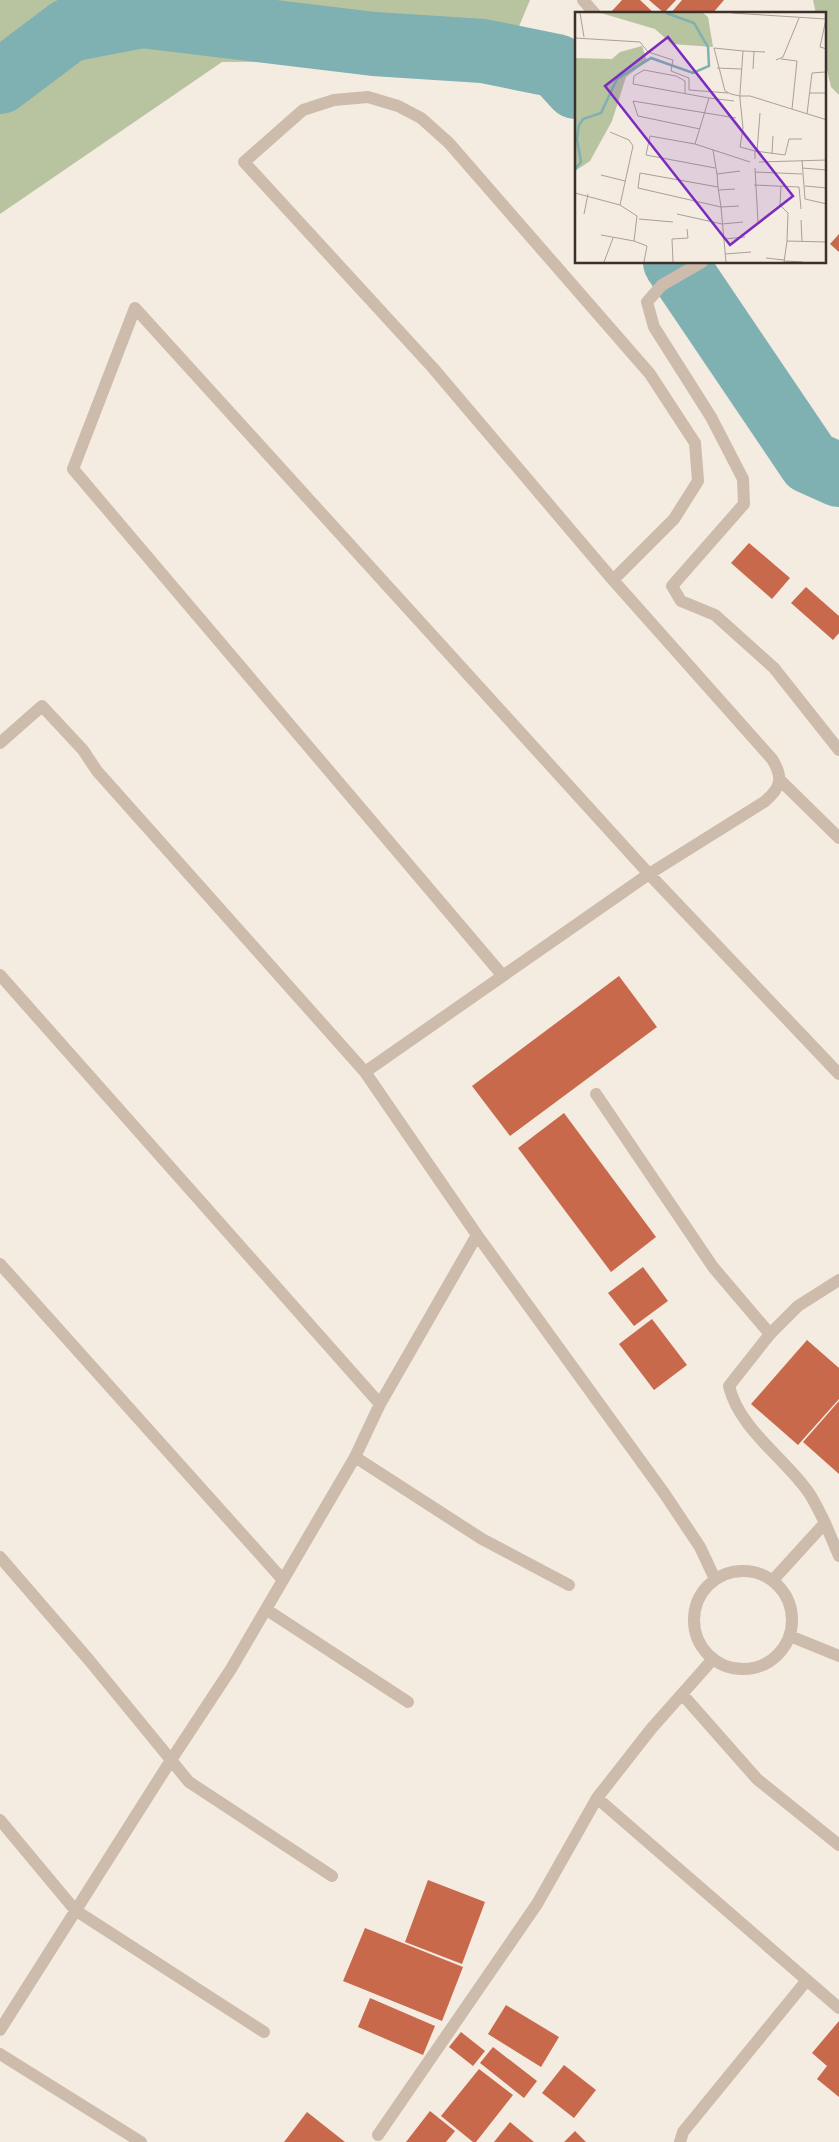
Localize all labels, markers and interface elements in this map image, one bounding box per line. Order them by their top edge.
inset map [575,12,826,264]

